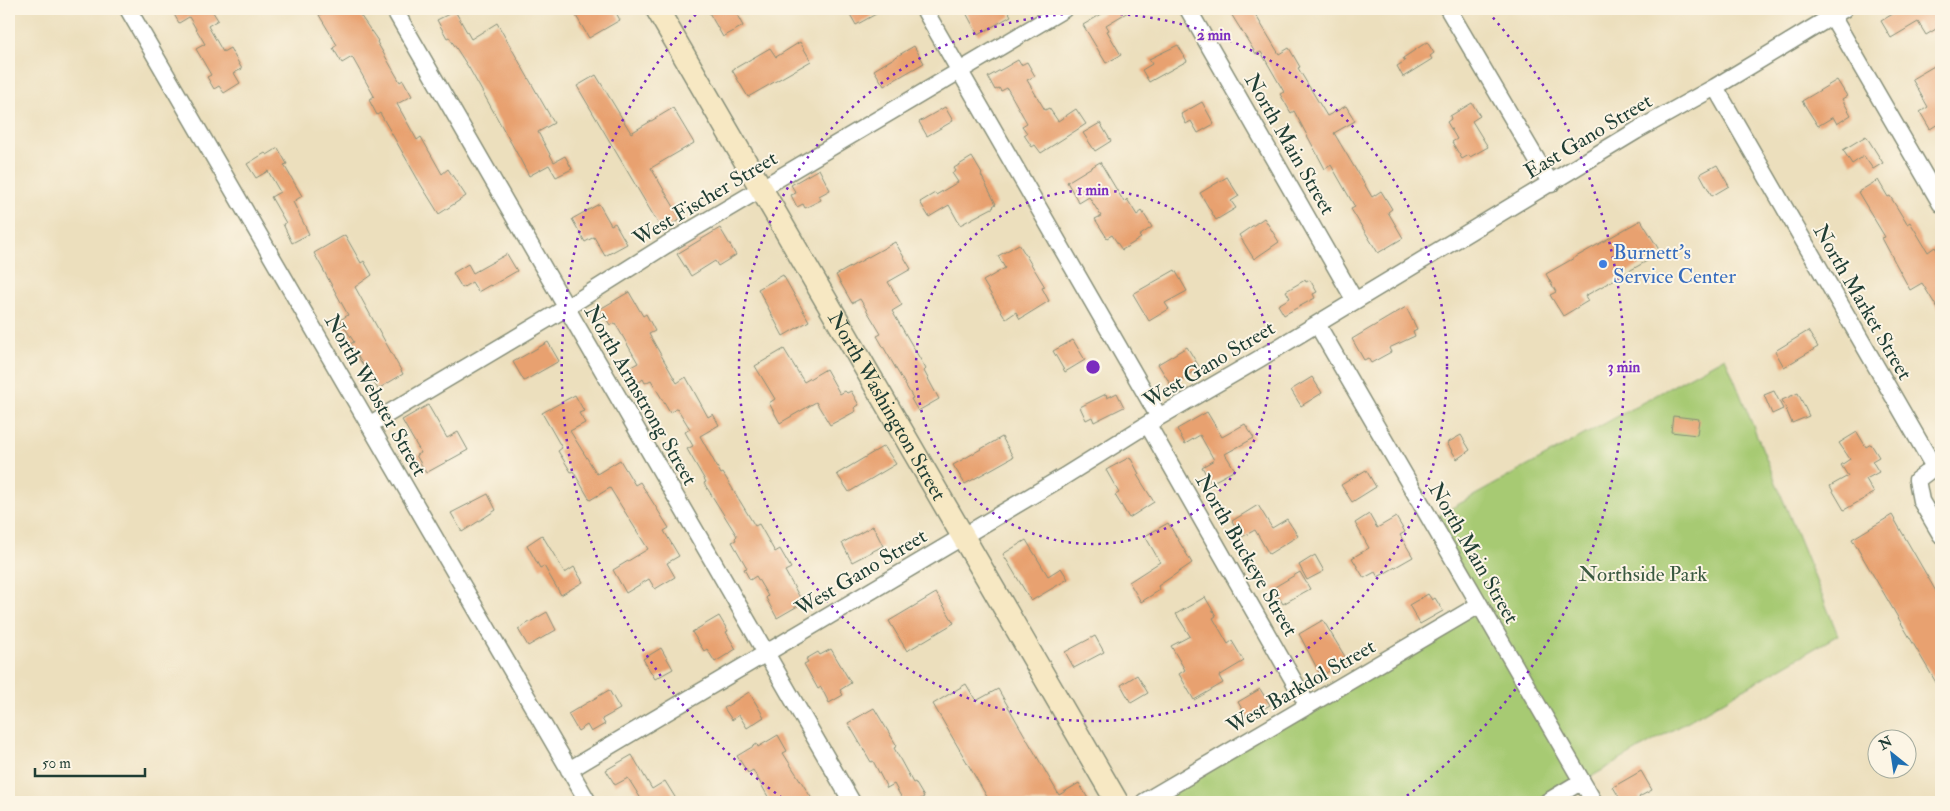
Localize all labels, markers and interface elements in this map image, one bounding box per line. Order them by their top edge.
text: 2 min [1197,26,1231,45]
street label: North Main Street [1238,69,1341,220]
street label: East Gano Street [1519,88,1657,185]
street label: West Fischer Street [627,145,782,253]
text: 1 min [1077,181,1109,200]
street label: North Market Street [1807,220,1918,385]
place label: Burnett's Service Center [1613,239,1736,290]
marker: Burnett's Service Center [1597,258,1609,270]
street label: North Armstrong Street [578,300,703,491]
street label: North Washington Street [821,307,952,506]
street label: North Webster Street [318,309,433,481]
street label: West Gano Street [1138,314,1280,415]
centre of rings [1084,358,1102,376]
text: 3 min [1608,358,1640,377]
street label: North Buckeye Street [1189,469,1304,641]
street label: North Main Street [1422,478,1525,629]
street label: West Gano Street [790,522,932,623]
park label: Northside Park [1579,561,1707,588]
street label: West Barkdol Street [1221,633,1381,740]
north arrow [1868,728,1918,778]
text: N [1875,732,1896,754]
scale bar [35,746,145,778]
text: 50 m [42,754,71,773]

